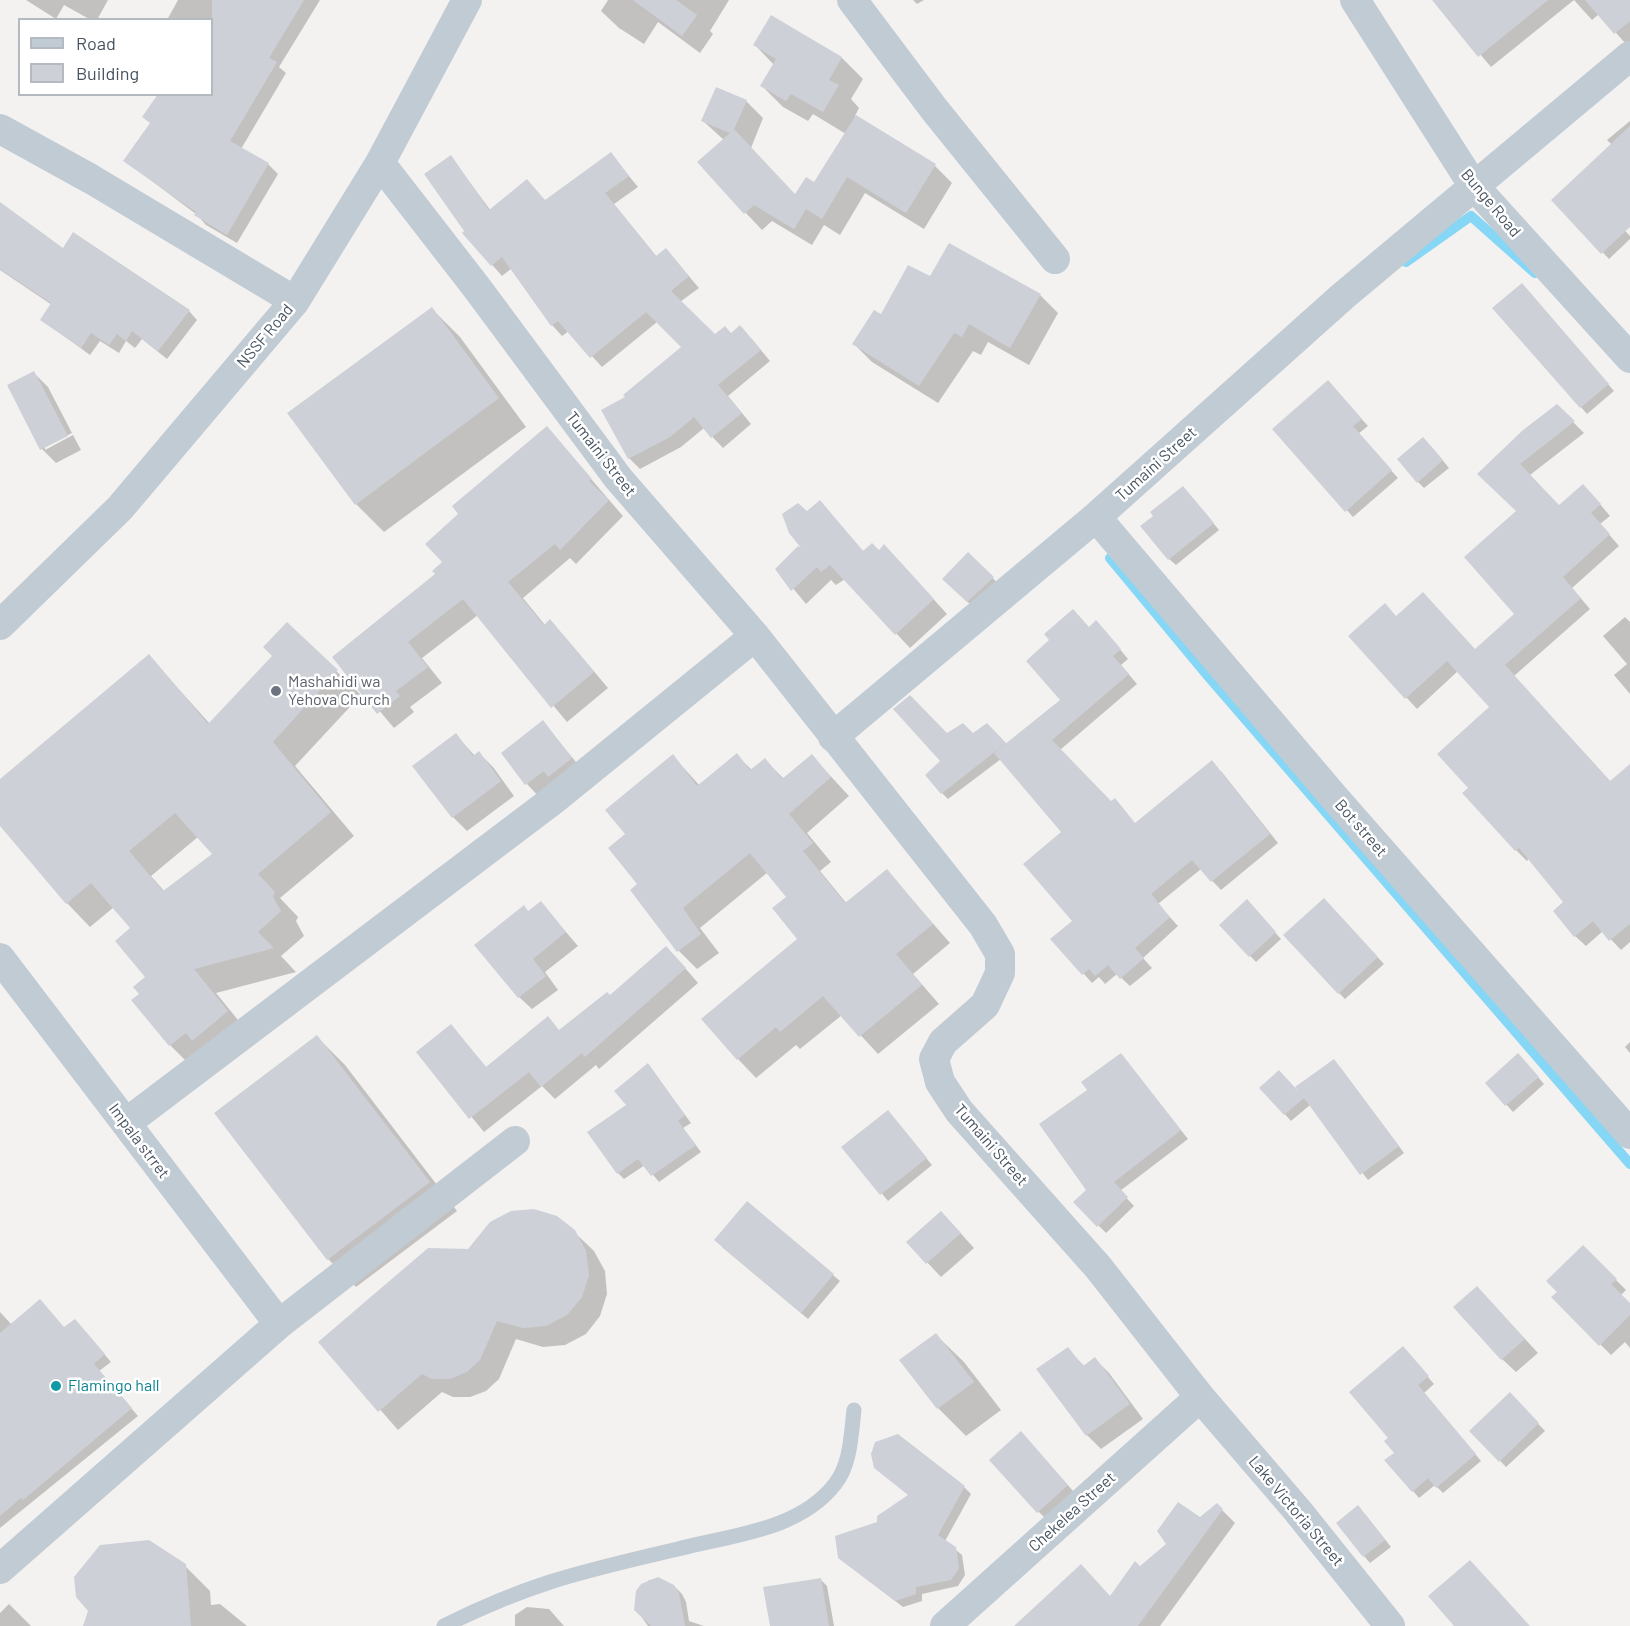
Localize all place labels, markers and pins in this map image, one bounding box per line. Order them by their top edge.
place label: Mashahidi wa Yehova Church [288,672,390,710]
marker: Mashahidi wa Yehova Church [269,684,283,698]
place label: Flamingo hall [68,1376,160,1396]
marker: Flamingo hall [49,1379,63,1393]

